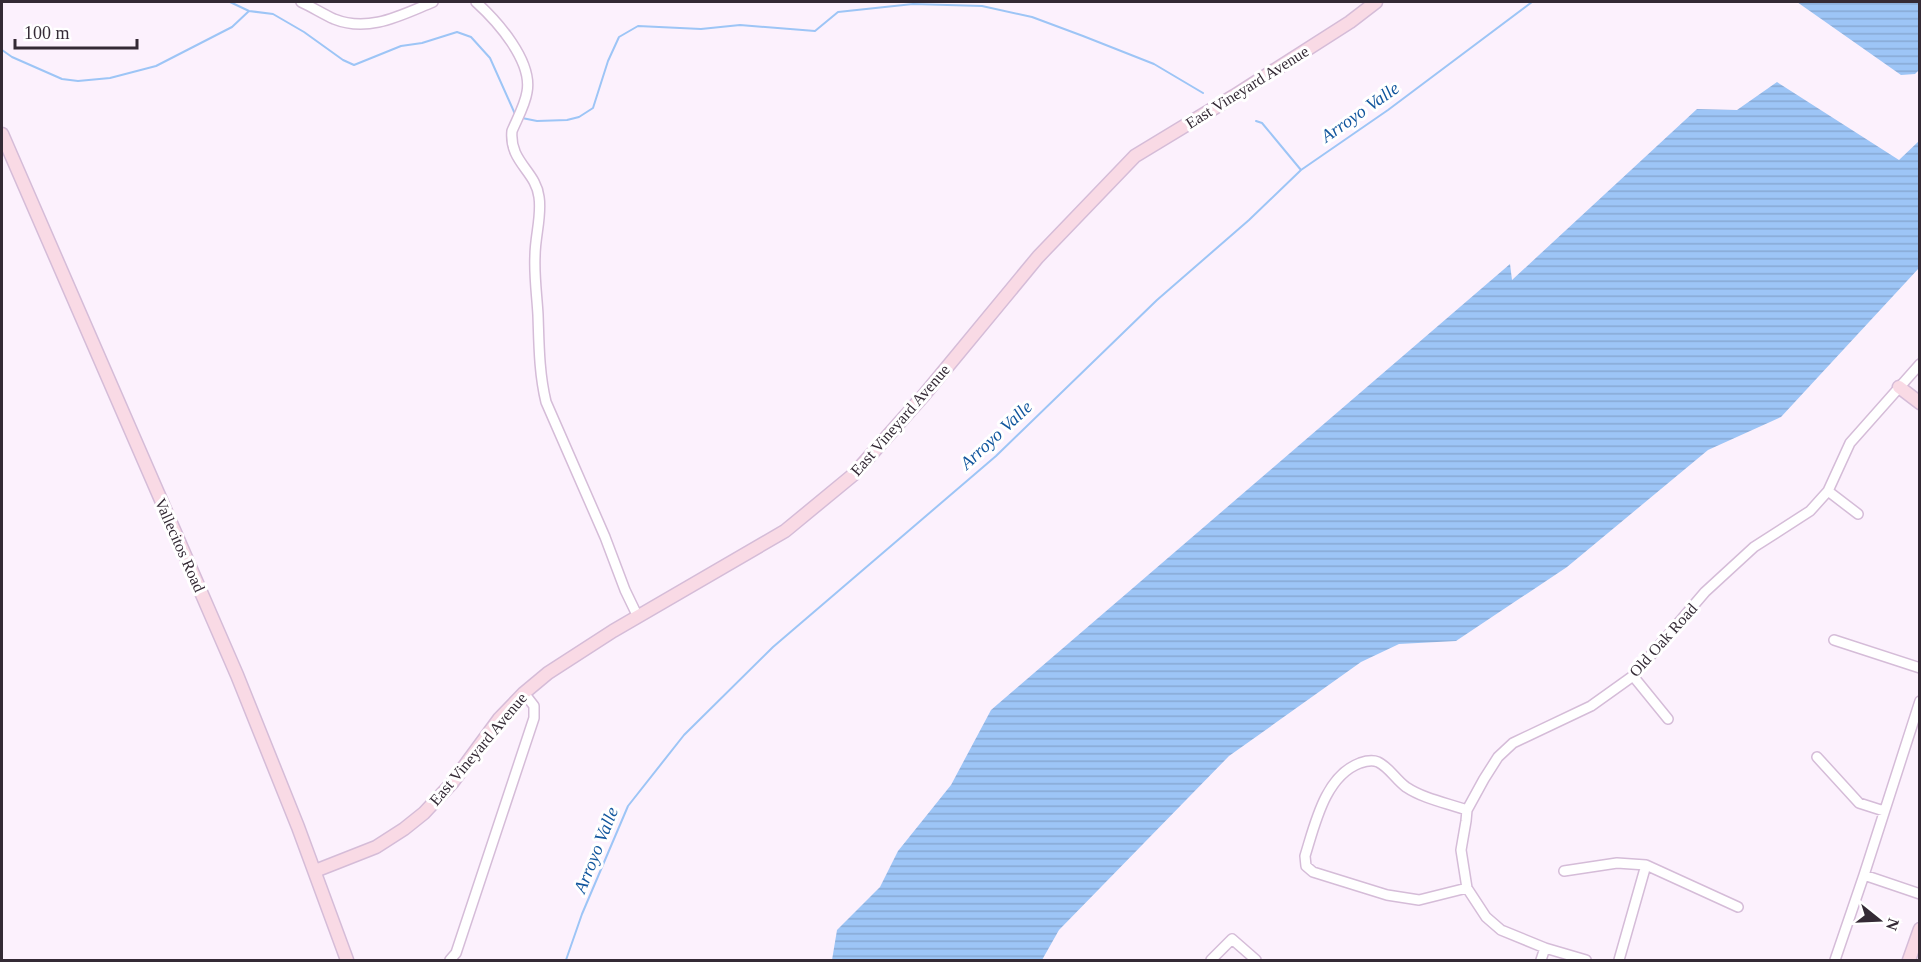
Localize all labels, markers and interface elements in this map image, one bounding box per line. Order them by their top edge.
scale bar [15,12,136,50]
text: 100 m [24,23,70,43]
street label: East Vineyard Avenue [1182,42,1312,133]
water label: Arroyo Valle [1316,78,1403,147]
street label: East Vineyard Avenue [847,361,954,480]
water label: Arroyo Valle [955,397,1036,474]
street label: Vallecitos Road [152,495,208,595]
street label: Old Oak Road [1626,600,1700,680]
street label: East Vineyard Avenue [426,689,531,809]
water label: Arroyo Valle [569,804,622,897]
north arrow [1849,890,1909,950]
text: N [1883,916,1903,933]

